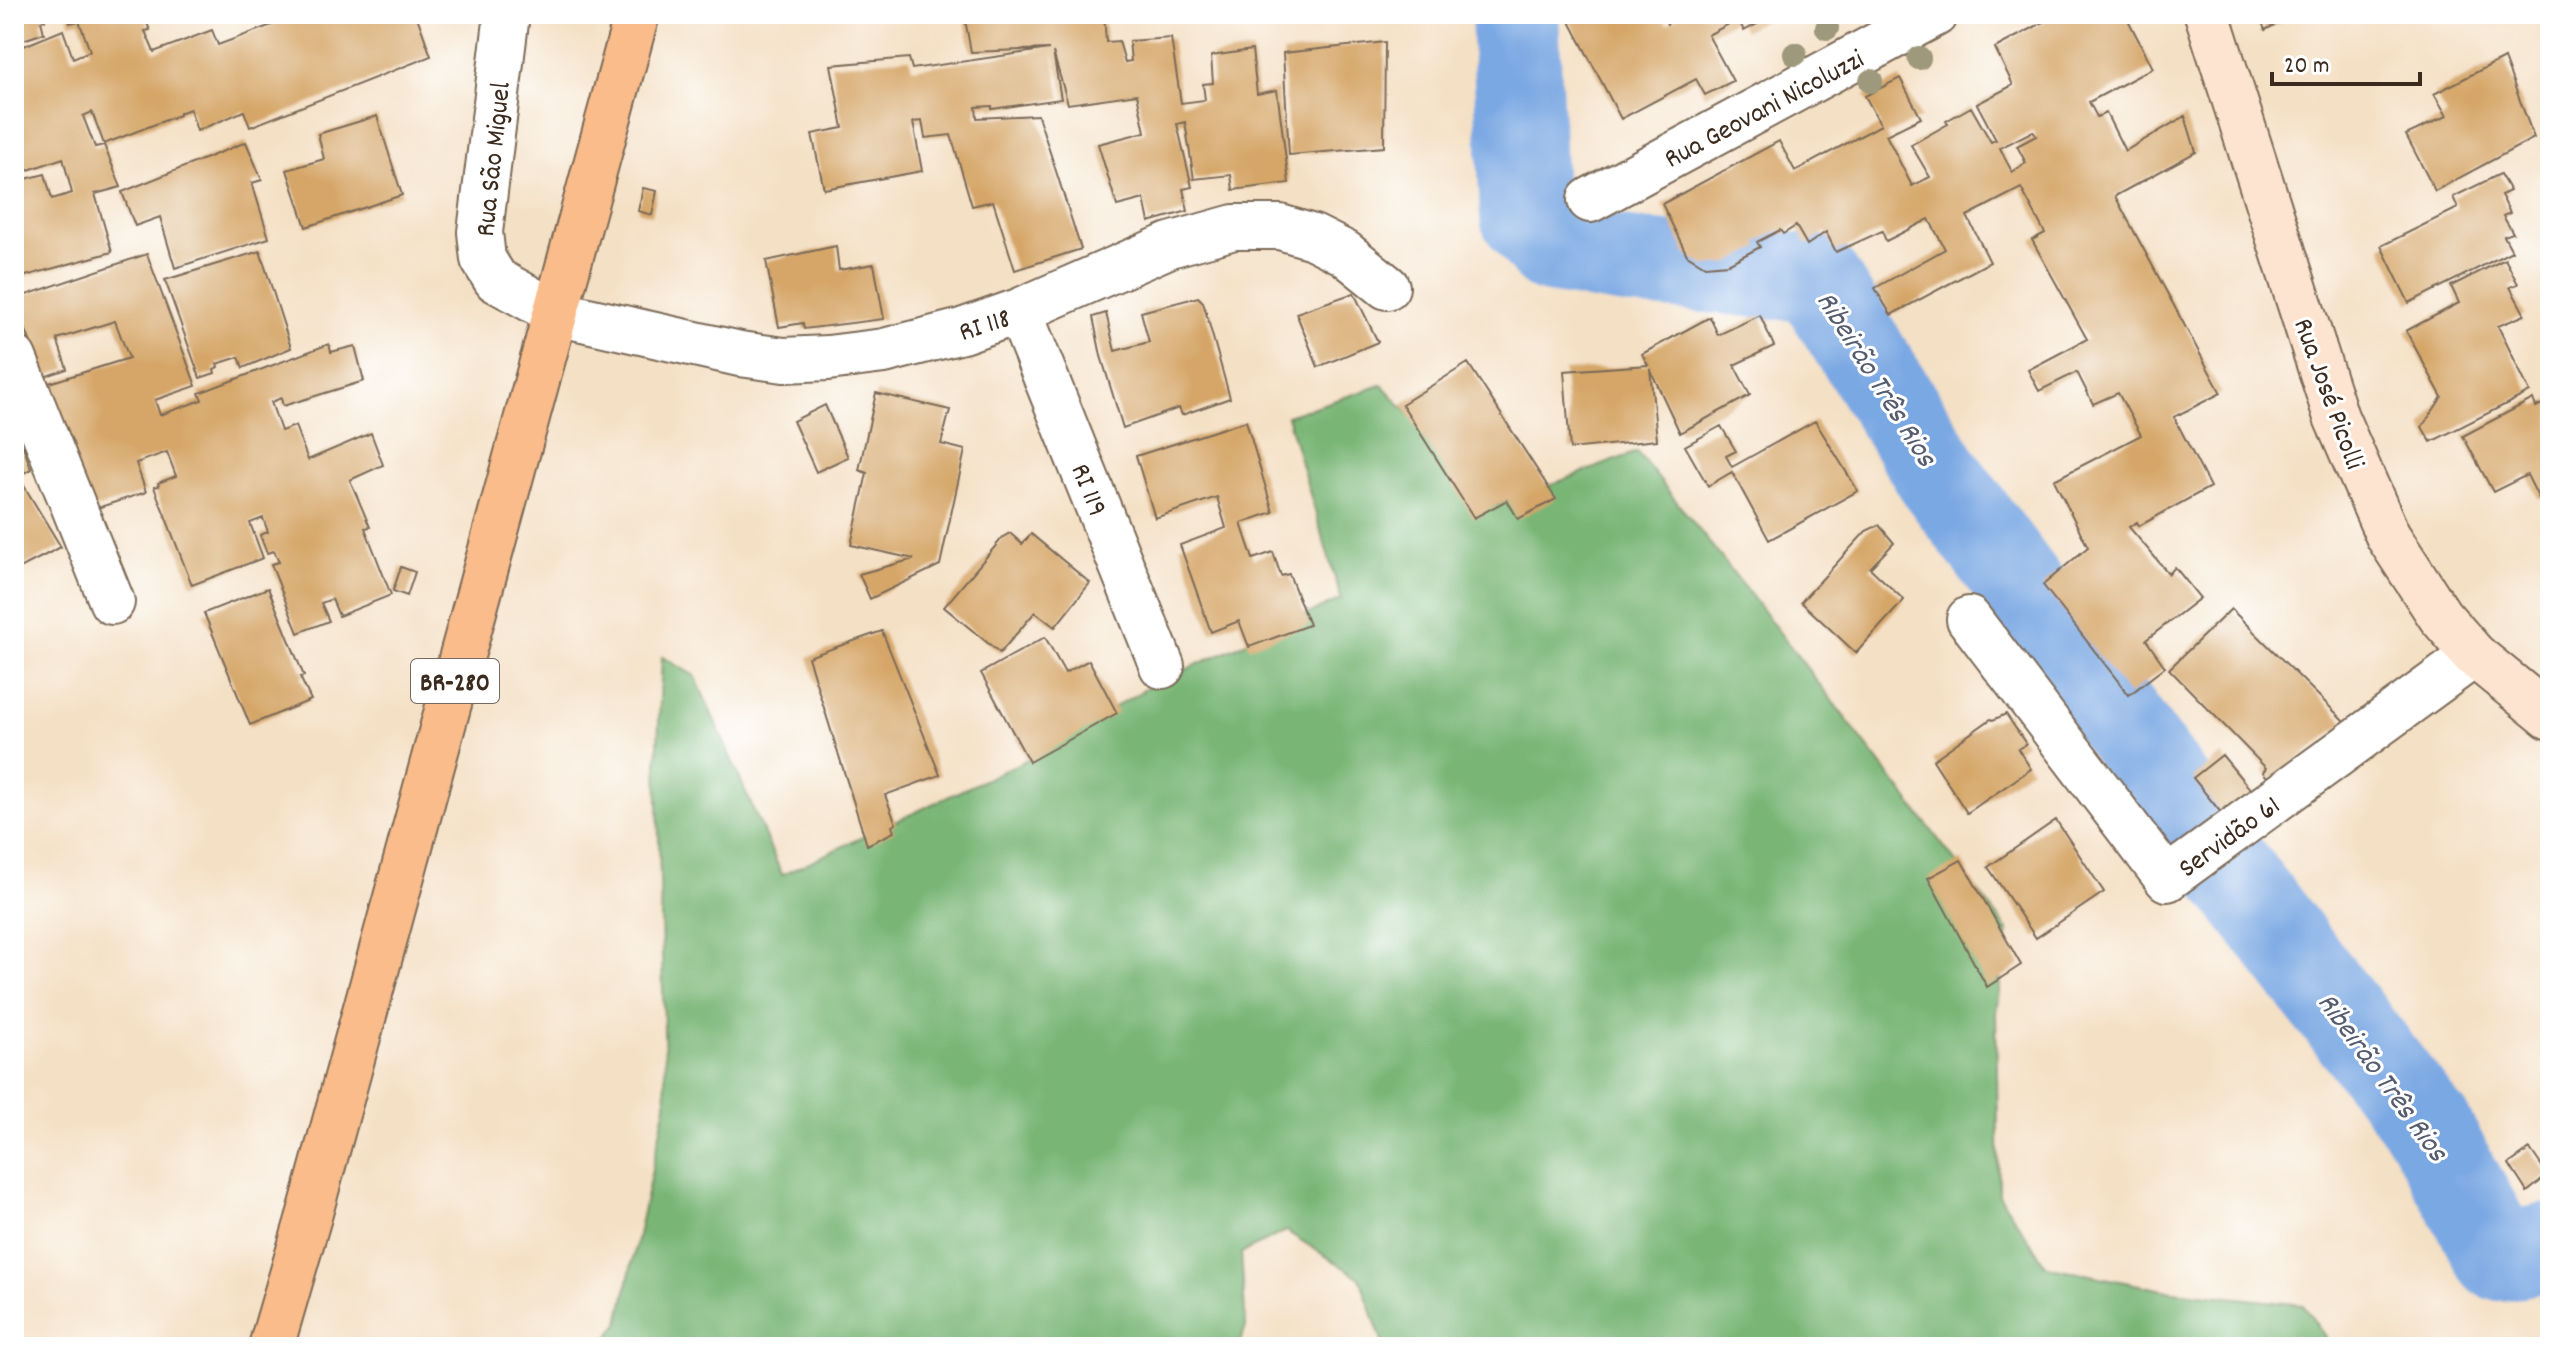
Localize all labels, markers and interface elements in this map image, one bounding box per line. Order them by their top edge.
scale bar [2272,36,2420,86]
street label: Rua Geovani Nicoluzzi [1658,42,1872,181]
text: 20 m [2284,50,2330,84]
street label: Rua São Miguel [468,80,524,239]
water label: Ribeirão Três Rios [1803,284,1946,478]
street label: RI 118 [955,301,1017,355]
street label: Rua José Picolli [2280,314,2372,476]
street label: RI 119 [1058,458,1115,523]
road number: BR-280 [411,659,499,703]
street label: Servidão 61 [2172,788,2290,890]
water label: Ribeirão Três Rios [2304,985,2457,1173]

